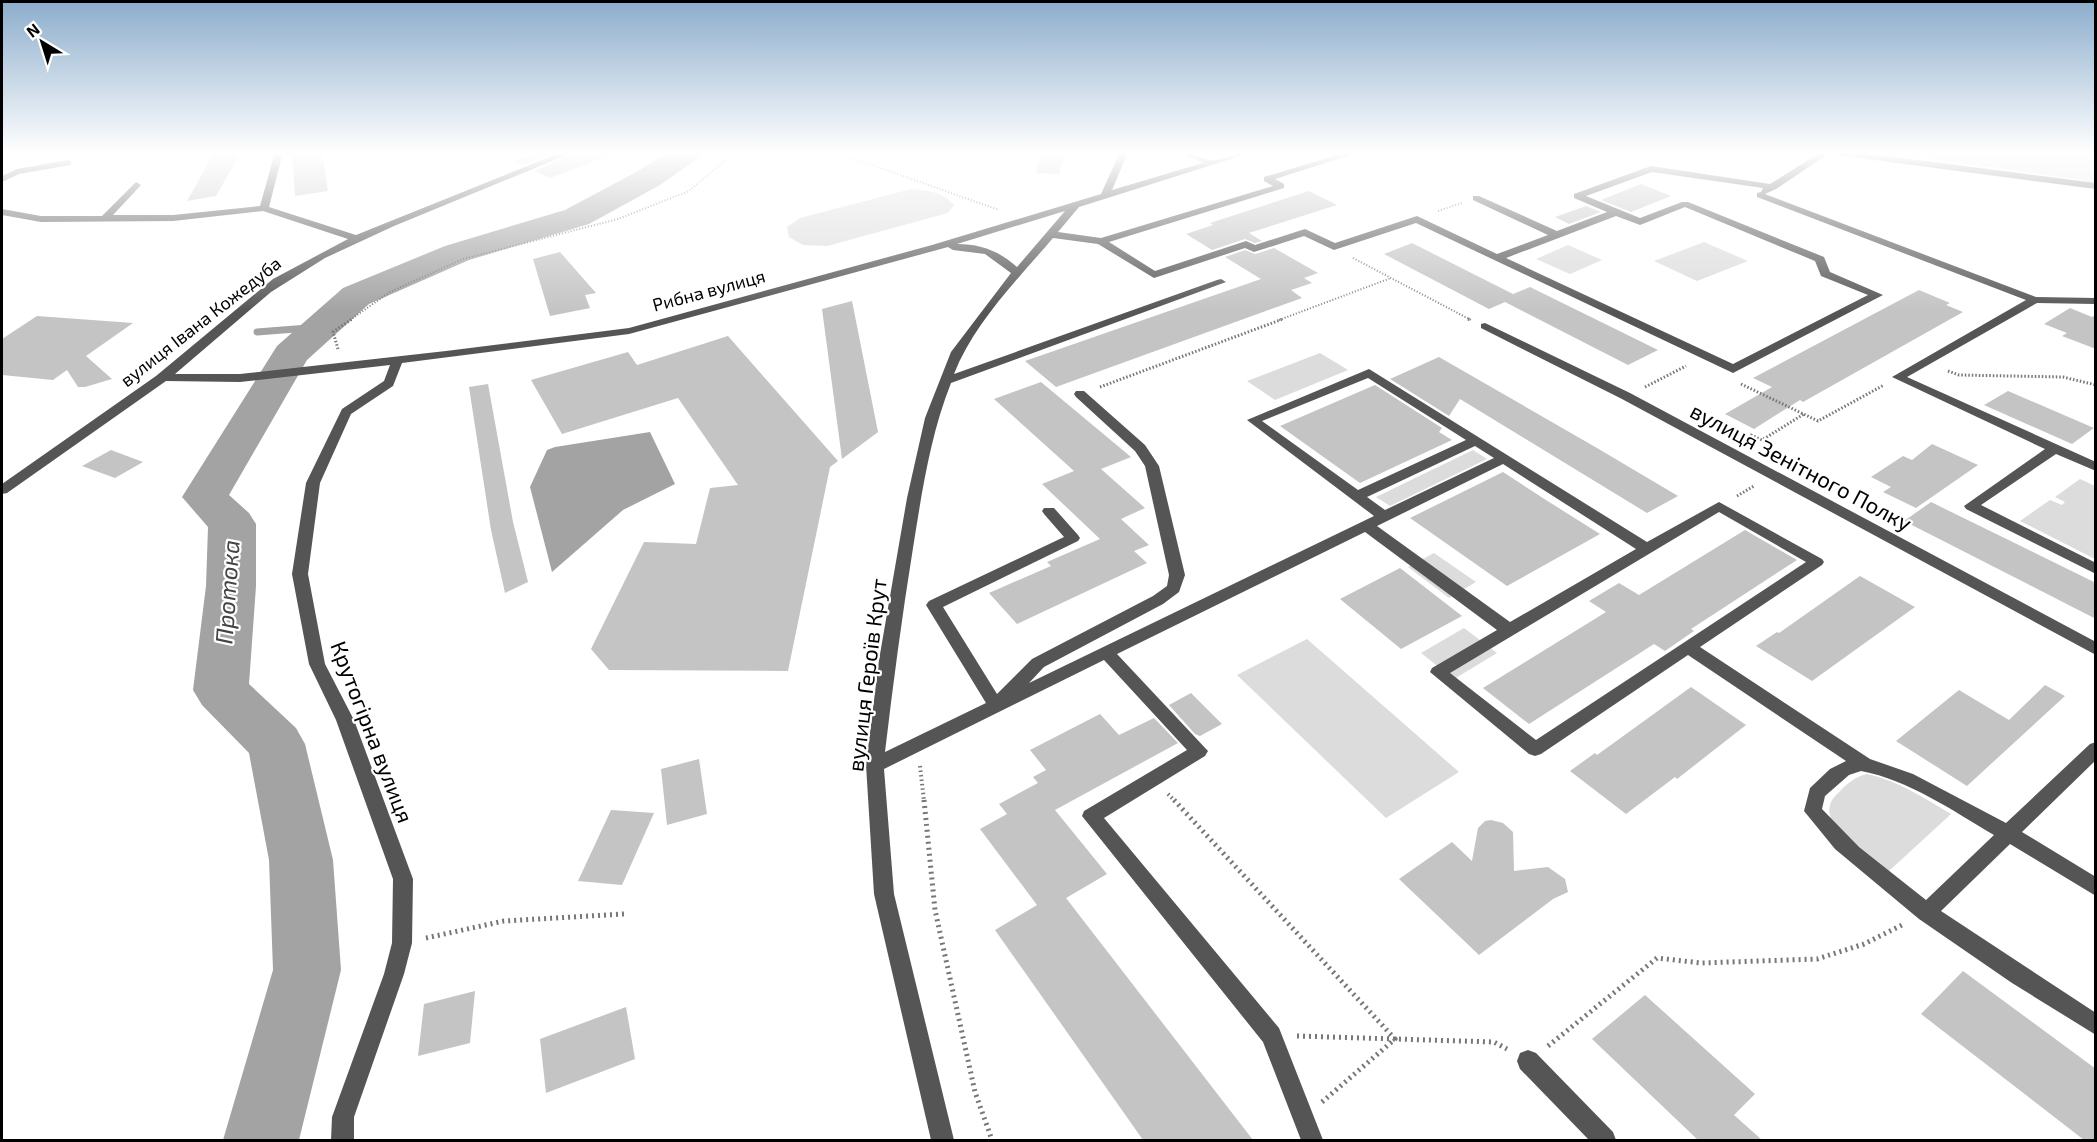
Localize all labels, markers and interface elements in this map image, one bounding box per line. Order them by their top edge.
north arrow [12,12,72,72]
text: N [22,19,43,41]
street label: вулиця Івана Кожедуба [116,252,285,391]
street label: Рибна вулиця [650,264,768,316]
street label: вулиця Зенітного Полку [1686,397,1917,537]
water label: Протока [208,539,245,645]
street label: вулиця Героїв Крут [841,577,892,773]
street label: Крутогірна вулиця [325,637,420,827]

